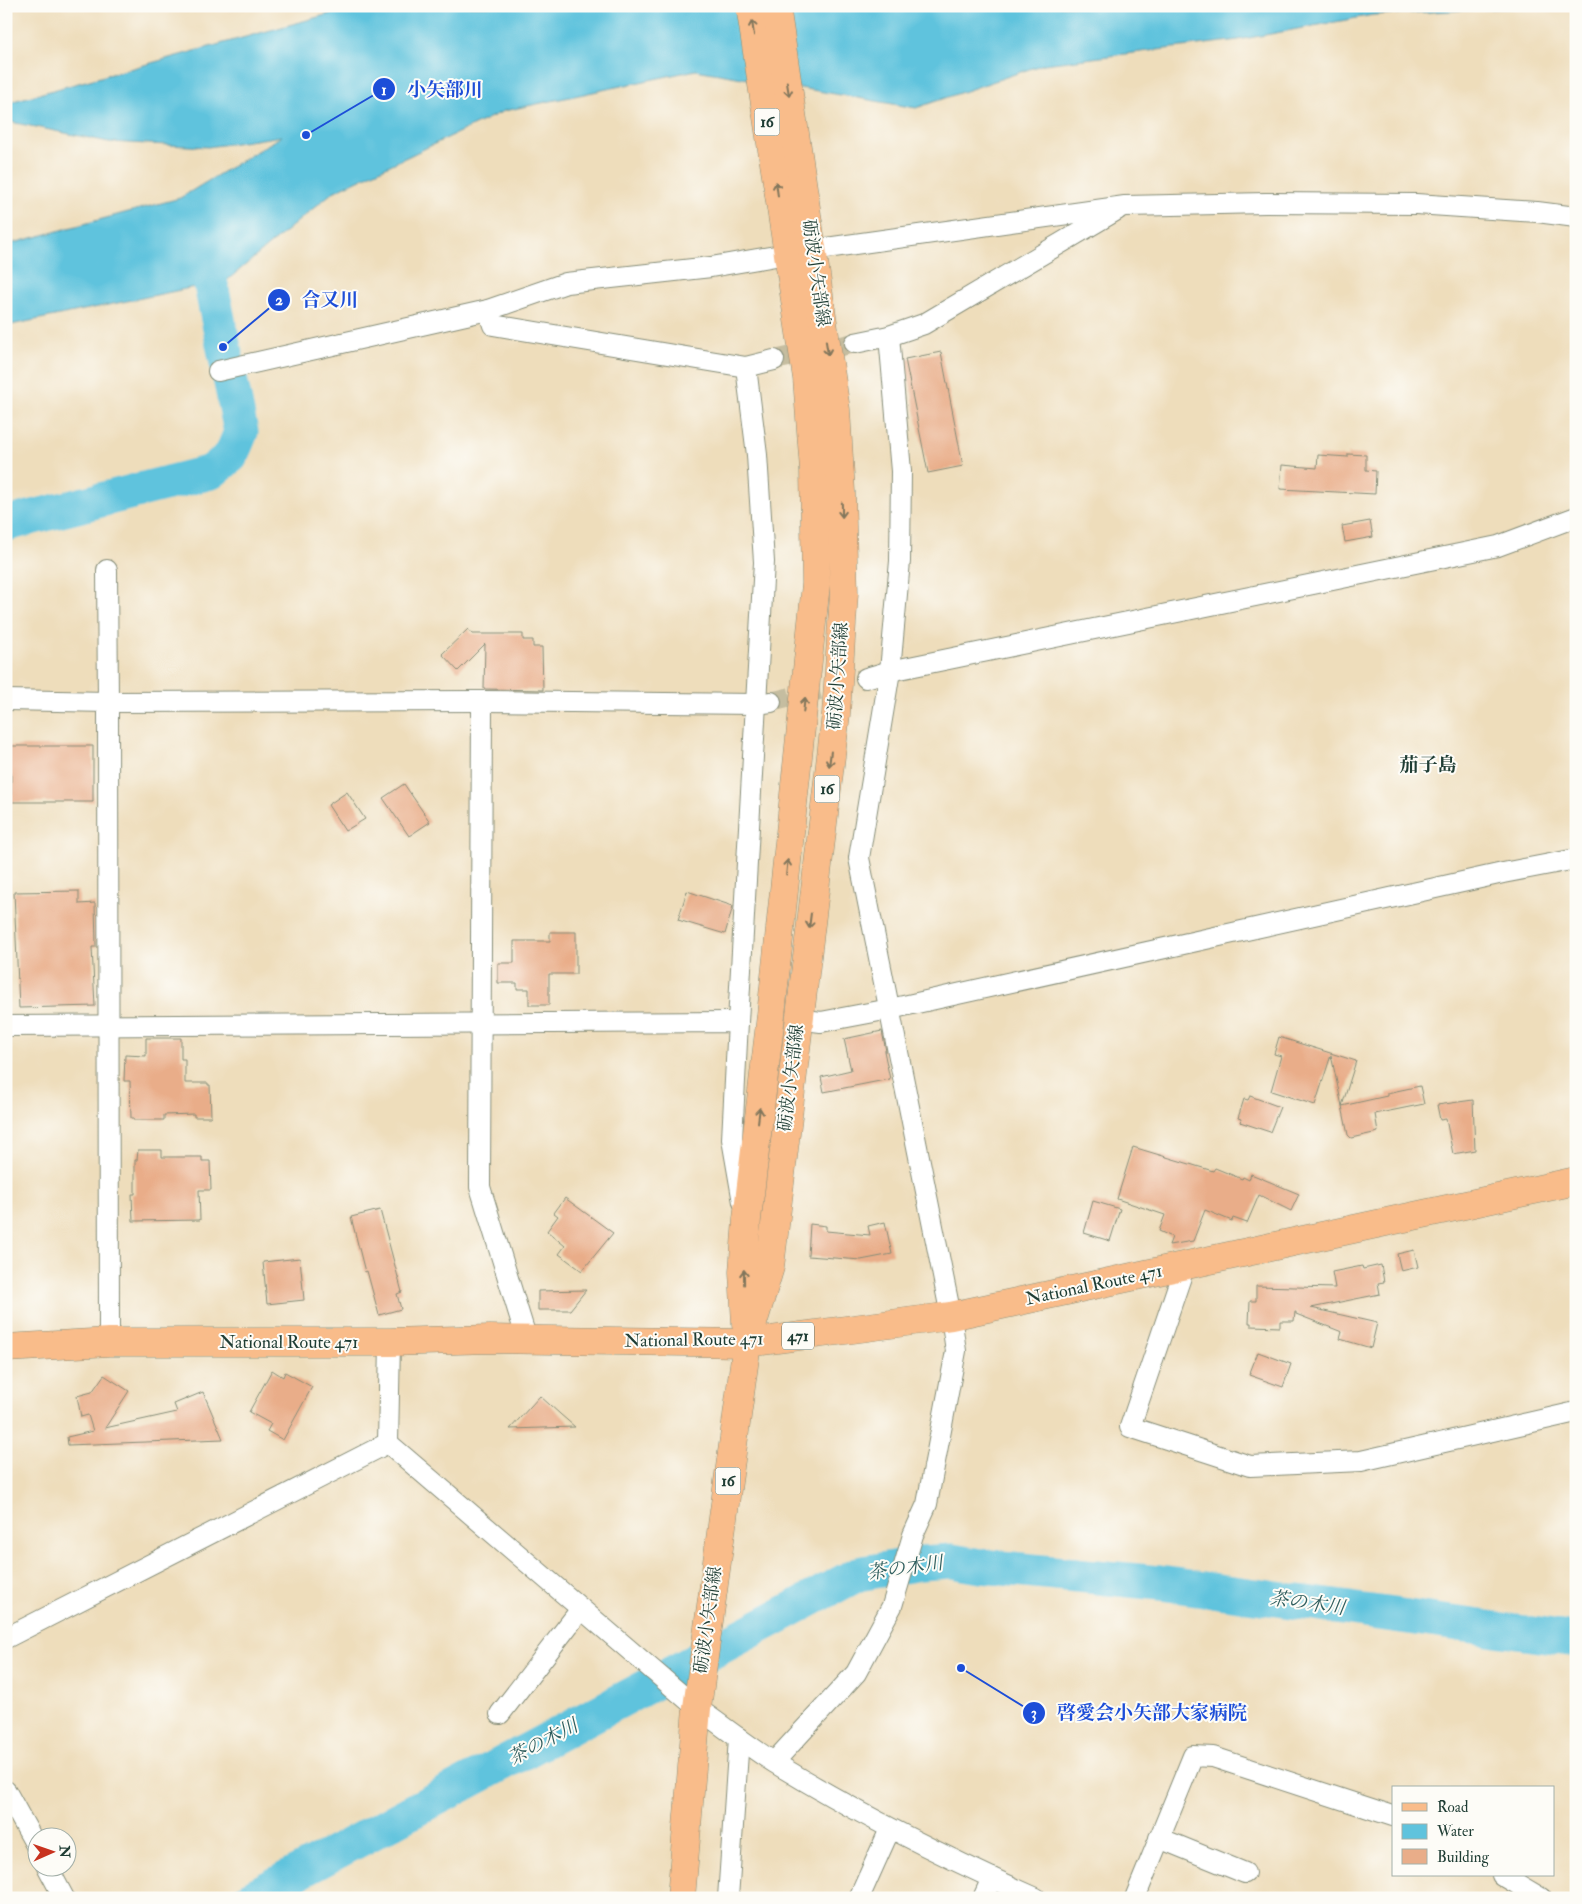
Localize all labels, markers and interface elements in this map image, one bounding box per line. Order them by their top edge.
one-way arrow [748,20,758,36]
callout: 小矢部川 [372,72,493,106]
text: 小矢部川 [407,78,483,102]
text: 1 [381,81,387,100]
one-way arrow [784,81,794,97]
road number: 16 [754,108,780,136]
one-way arrow [772,181,782,197]
street label: 砺波小矢部線 [797,218,835,328]
callout: 合又川 [267,283,369,317]
text: 合又川 [301,288,359,312]
text: 2 [275,291,283,310]
one-way arrow [822,340,832,356]
one-way arrow [837,502,846,518]
street label: 砺波小矢部線 [823,621,853,731]
one-way arrow [799,697,809,713]
one-way arrow [825,751,835,767]
district label: 茄子島 [1399,753,1457,777]
road number: 16 [814,776,840,802]
one-way arrow [782,859,792,875]
one-way arrow [805,912,815,928]
street label: 砺波小矢部線 [773,1023,809,1133]
one-way arrow [754,1108,764,1124]
street label: National Route 471 [1024,1259,1164,1311]
one-way arrow [739,1269,748,1285]
road number: 471 [782,1322,814,1350]
street label: National Route 471 [624,1327,764,1353]
street label: National Route 471 [219,1331,359,1354]
road number: 16 [716,1468,740,1494]
water label: 茶の木川 [866,1551,946,1585]
street label: 砺波小矢部線 [689,1565,727,1675]
water label: 茶の木川 [1268,1586,1348,1620]
callout: 啓愛会小矢部大家病院 [1022,1696,1257,1730]
text: 啓愛会小矢部大家病院 [1057,1701,1247,1725]
text: 3 [1031,1704,1037,1723]
water label: 茶の木川 [504,1713,584,1770]
legend [1392,1786,1554,1876]
text: Road [1437,1798,1469,1817]
text: Water [1436,1822,1474,1841]
north arrow [28,1826,78,1876]
text: N [56,1844,73,1859]
text: Building [1437,1848,1489,1867]

